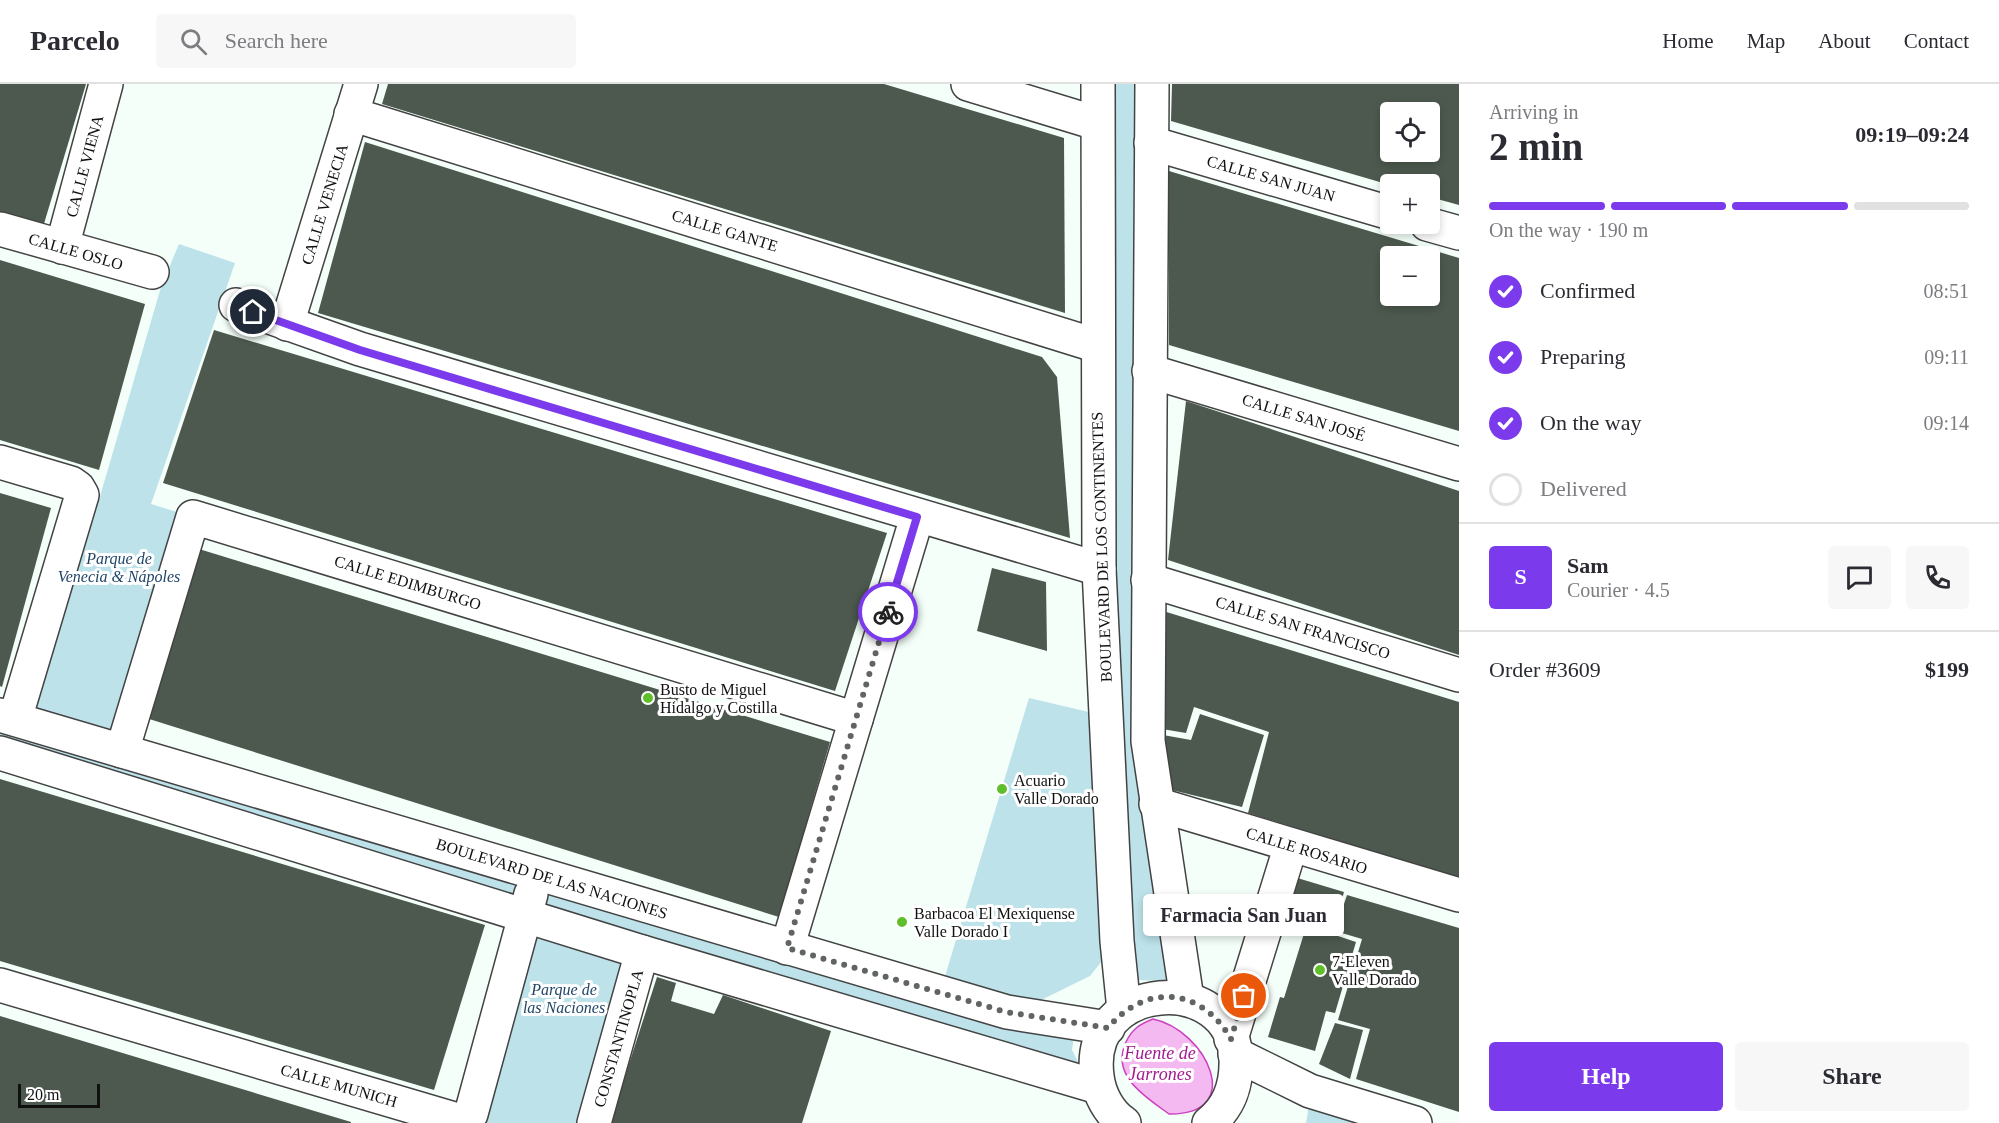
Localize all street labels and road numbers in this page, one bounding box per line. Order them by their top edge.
street label: CALLE VIENA [63,113,106,219]
street label: CALLE VENECIA [298,141,351,267]
street label: CALLE SAN JUAN [1205,152,1337,205]
street label: CALLE GANTE [670,206,780,255]
street label: CALLE OSLO [27,230,125,273]
street label: CALLE SAN JOSÉ [1240,390,1368,444]
street label: BOULEVARD DE LOS CONTINENTES [1088,412,1115,682]
street label: CALLE EDIMBURGO [332,552,483,613]
street label: CALLE SAN FRANCISCO [1214,593,1392,662]
street label: CALLE ROSARIO [1244,824,1369,877]
street label: BOULEVARD DE LAS NACIONES [434,835,670,922]
street label: CONSTANTINOPLA [591,967,646,1109]
street label: CALLE MUNICH [279,1061,400,1110]

